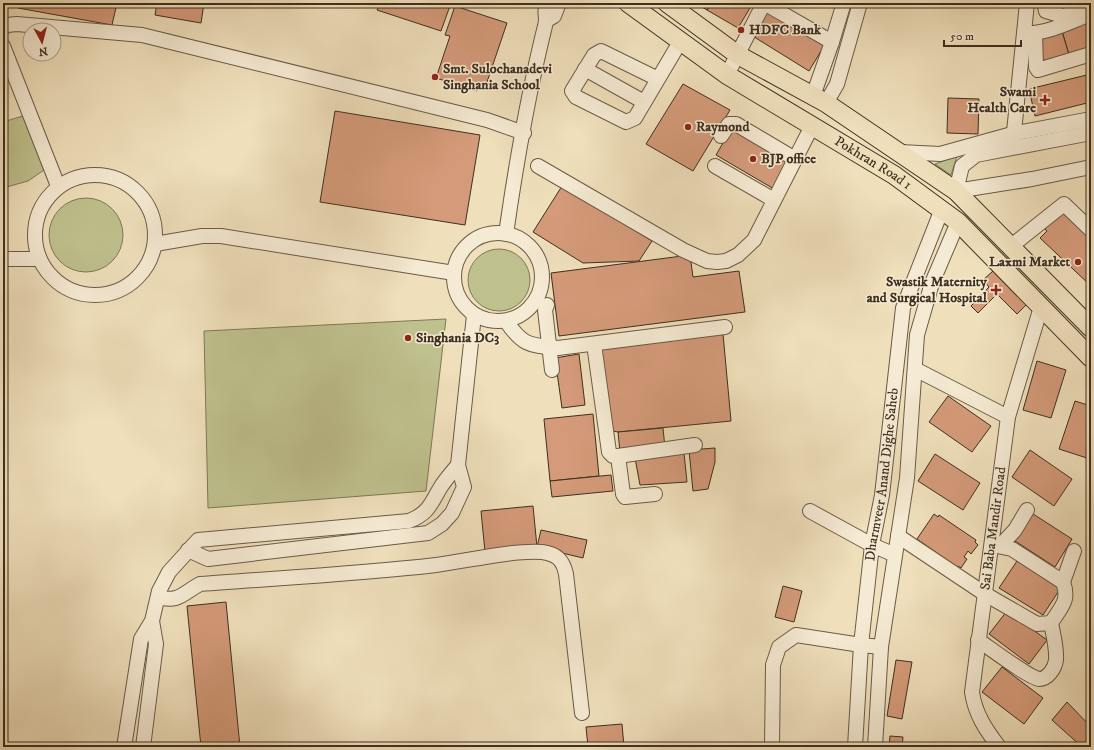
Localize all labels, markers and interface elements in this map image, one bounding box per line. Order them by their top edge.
place label: HDFC Bank [749,21,822,39]
north arrow [22,22,62,62]
scale bar [944,22,1021,48]
marker: HDFC Bank [736,25,746,35]
text: 50 m [950,29,974,44]
text: N [38,43,48,58]
place label: Smt. Sulochanadevi Singhania School [443,60,552,94]
marker: Smt. Sulochanadevi Singhania School [430,72,440,82]
place label: Swami Health Care [967,83,1036,117]
marker: Swami Health Care [1039,94,1051,106]
place label: Raymond [696,118,750,136]
marker: Raymond [683,122,693,132]
street label: Pokhran Road 1 [831,132,915,194]
place label: BJP office [761,150,816,168]
marker: BJP office [748,154,758,164]
place label: Laxmi Market [989,253,1071,271]
marker: Laxmi Market [1073,257,1083,267]
place label: Swastik Maternity and Surgical Hospital [867,273,988,307]
marker: Swastik Maternity and Surgical Hospital [990,284,1002,296]
place label: Singhania DC3 [416,329,499,347]
marker: Singhania DC3 [403,333,413,343]
street label: Dharmveer Anand Dighe Saheb [861,387,903,562]
street label: Sai Baba Mandir Road [976,466,1010,591]

